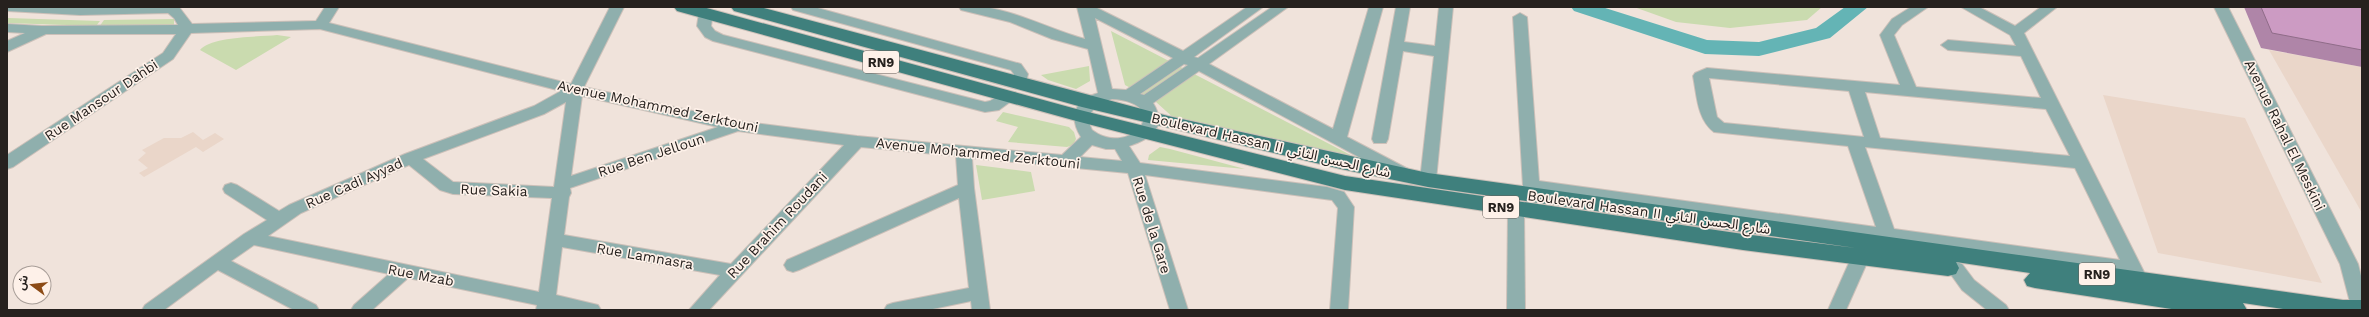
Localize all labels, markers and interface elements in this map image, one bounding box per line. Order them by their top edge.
road number: RN9 [863,51,899,73]
street label: Rue Mansour Dahbi [41,56,161,144]
street label: Avenue Rahal El Meskini [2242,57,2328,213]
street label: Avenue Mohammed Zerktouni [556,77,760,135]
street label: Boulevard Hassan II شارع الحسن الثاني [1149,110,1392,184]
street label: Rue Ben Jelloun [596,130,706,180]
street label: Avenue Mohammed Zerktouni [875,134,1081,172]
street label: Rue Cadi Ayyad [303,154,405,212]
street label: Rue Brahim Roudani [724,169,830,281]
street label: Rue de la Gare [1130,175,1174,275]
street label: Rue Sakia [460,181,528,199]
street label: Boulevard Hassan II شارع الحسن الثاني [1526,187,1771,240]
road number: RN9 [1483,196,1519,218]
street label: Rue Lamnasra [596,240,695,272]
street label: Rue Mzab [387,261,455,289]
road number: RN9 [2079,263,2115,285]
north arrow [12,265,52,305]
text: ش [15,274,31,292]

